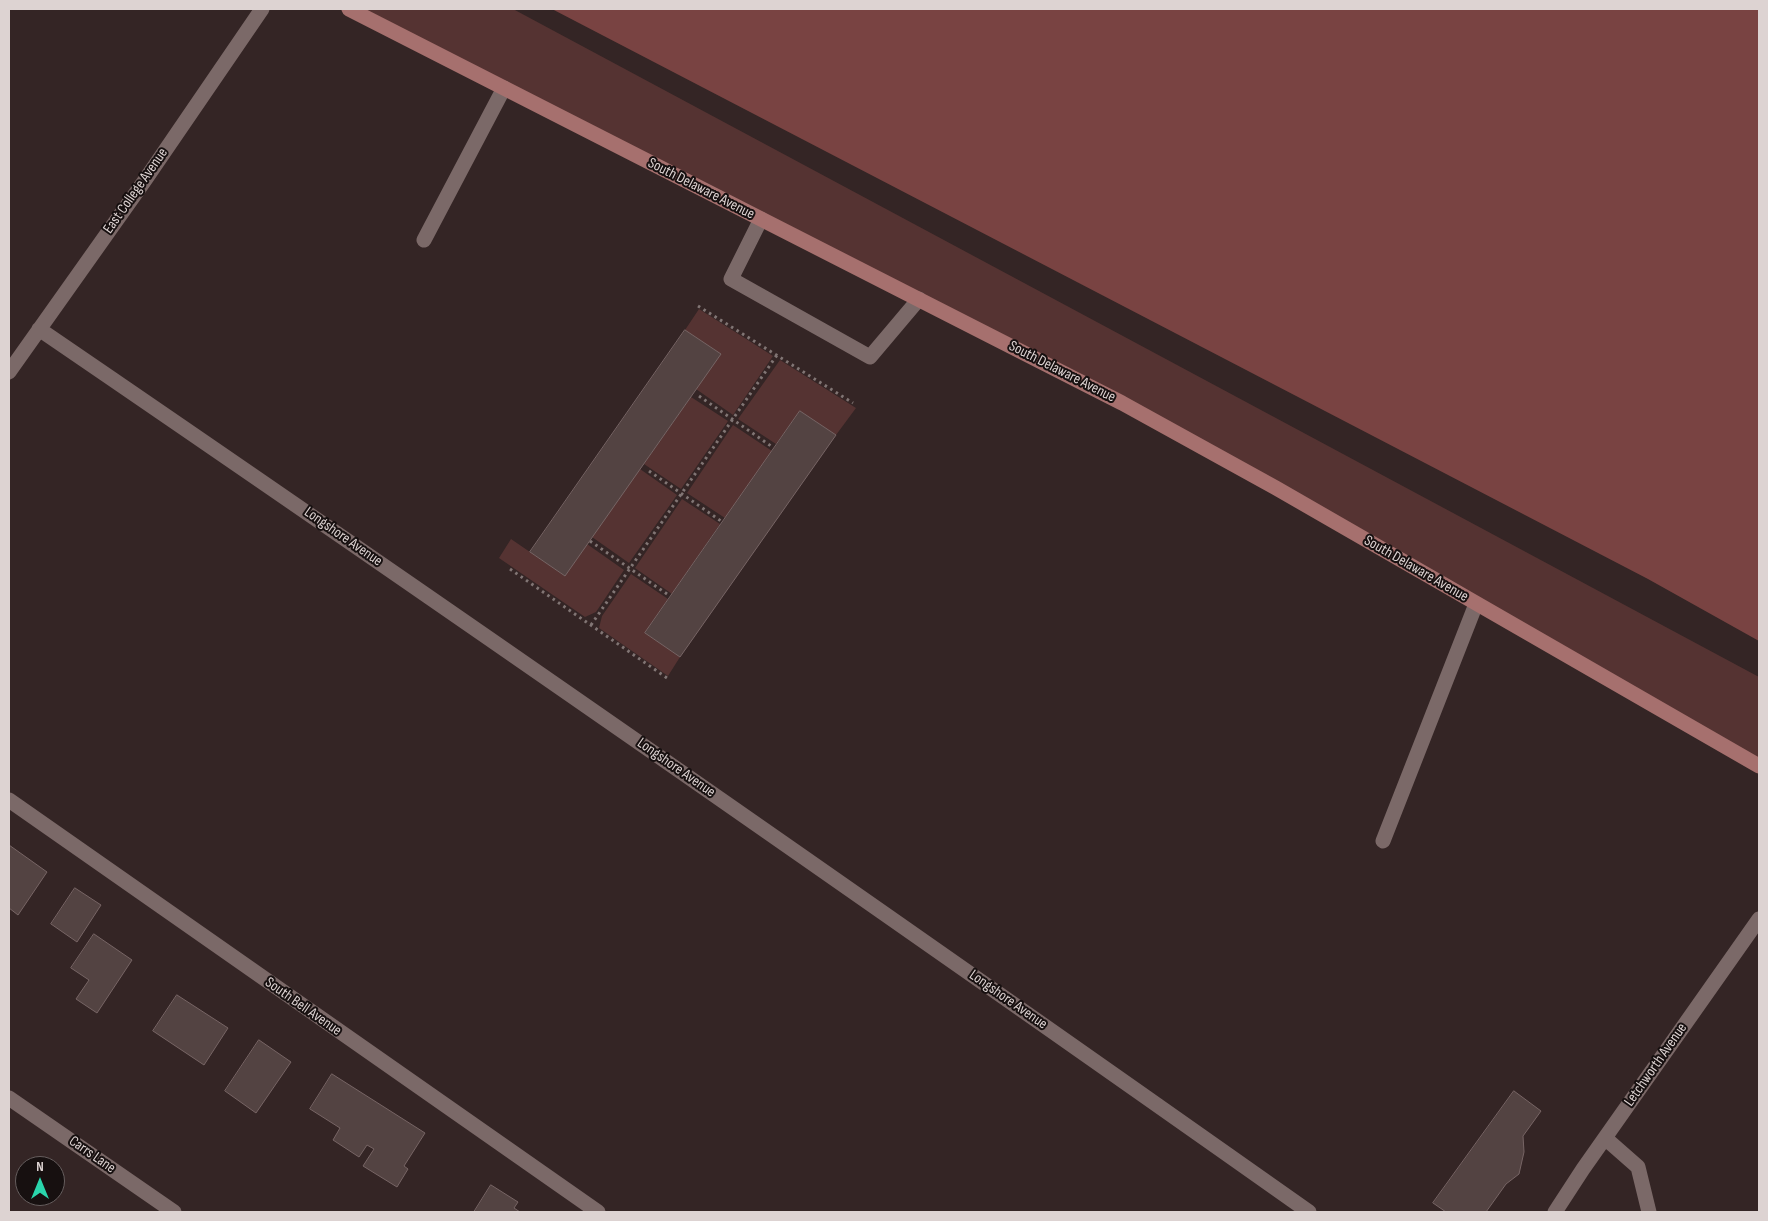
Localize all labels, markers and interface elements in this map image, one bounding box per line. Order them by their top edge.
street label: East College Avenue [100,145,172,237]
street label: South Delaware Avenue [645,154,757,224]
street label: South Delaware Avenue [1006,337,1118,407]
street label: Longshore Avenue [300,503,386,571]
street label: South Delaware Avenue [1361,532,1471,606]
street label: Longshore Avenue [633,734,719,802]
street label: Longshore Avenue [965,966,1051,1034]
street label: South Bell Avenue [261,974,345,1040]
street label: Letchworth Avenue [1621,1020,1691,1110]
street label: Carrs Lane [65,1133,119,1177]
north arrow [15,1156,65,1206]
text: N [36,1158,44,1175]

